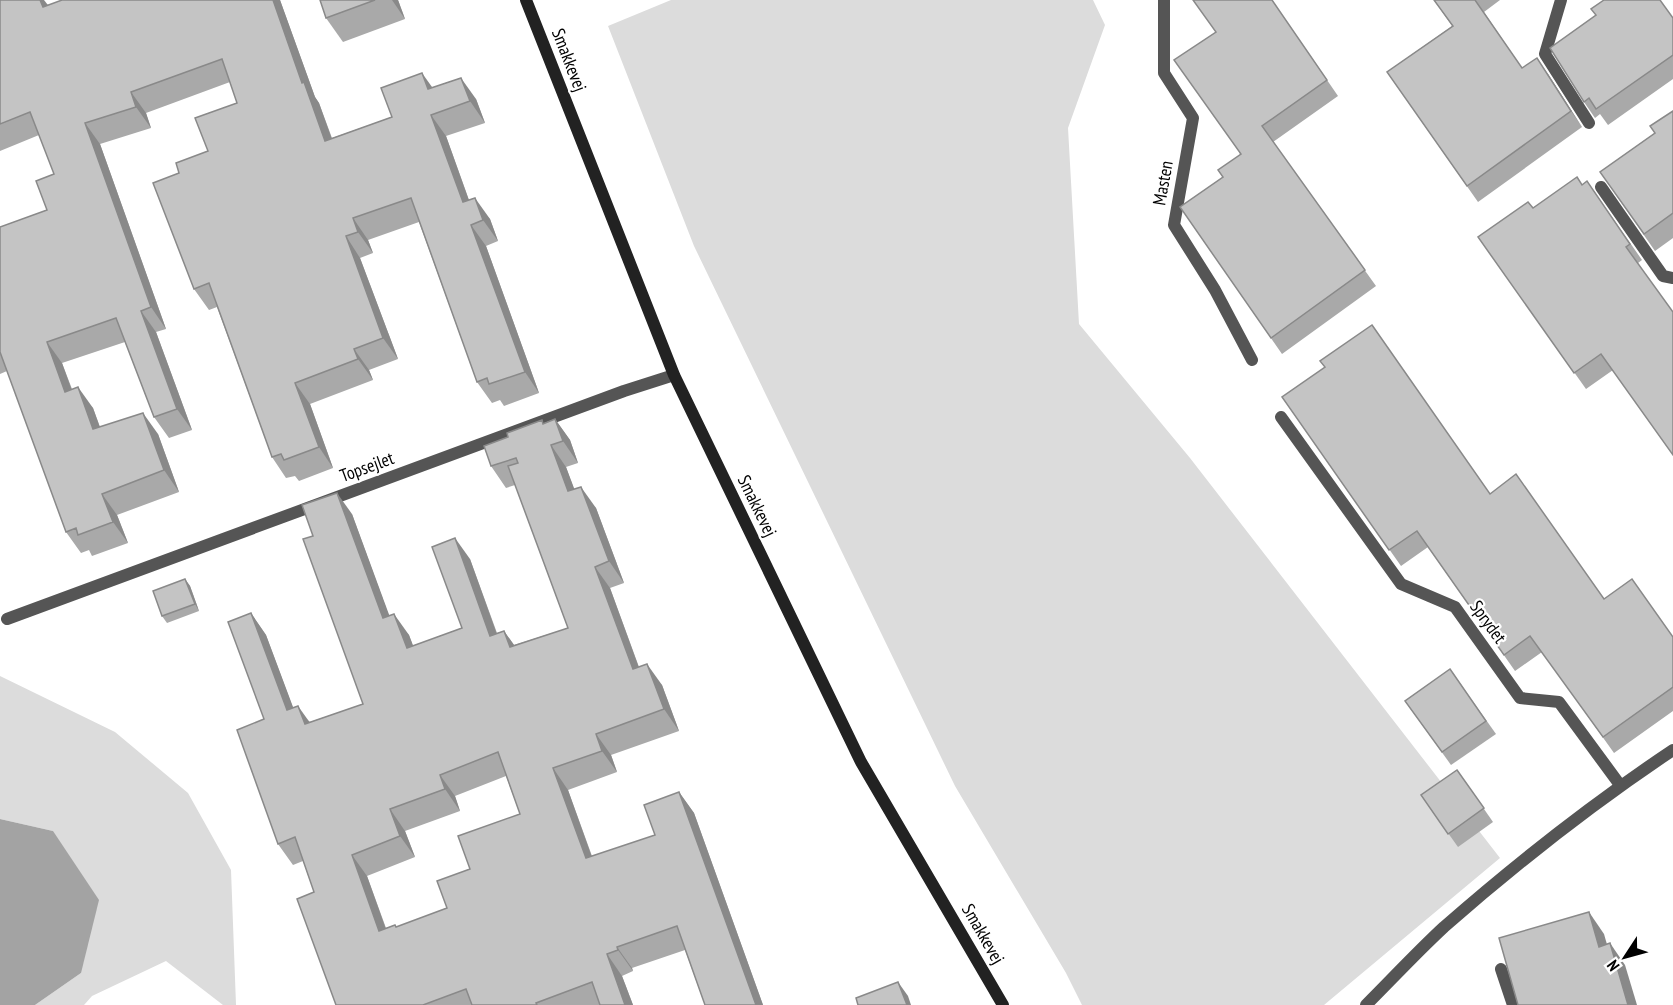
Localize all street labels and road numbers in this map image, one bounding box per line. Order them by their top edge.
street label: Smakkevej [547,25,592,95]
street label: Masten [1147,159,1178,207]
street label: Topsejlet [337,446,397,487]
street label: Smakkevej [733,471,782,540]
street label: Sprydet [1465,596,1512,648]
street label: Smakkevej [957,899,1010,968]

